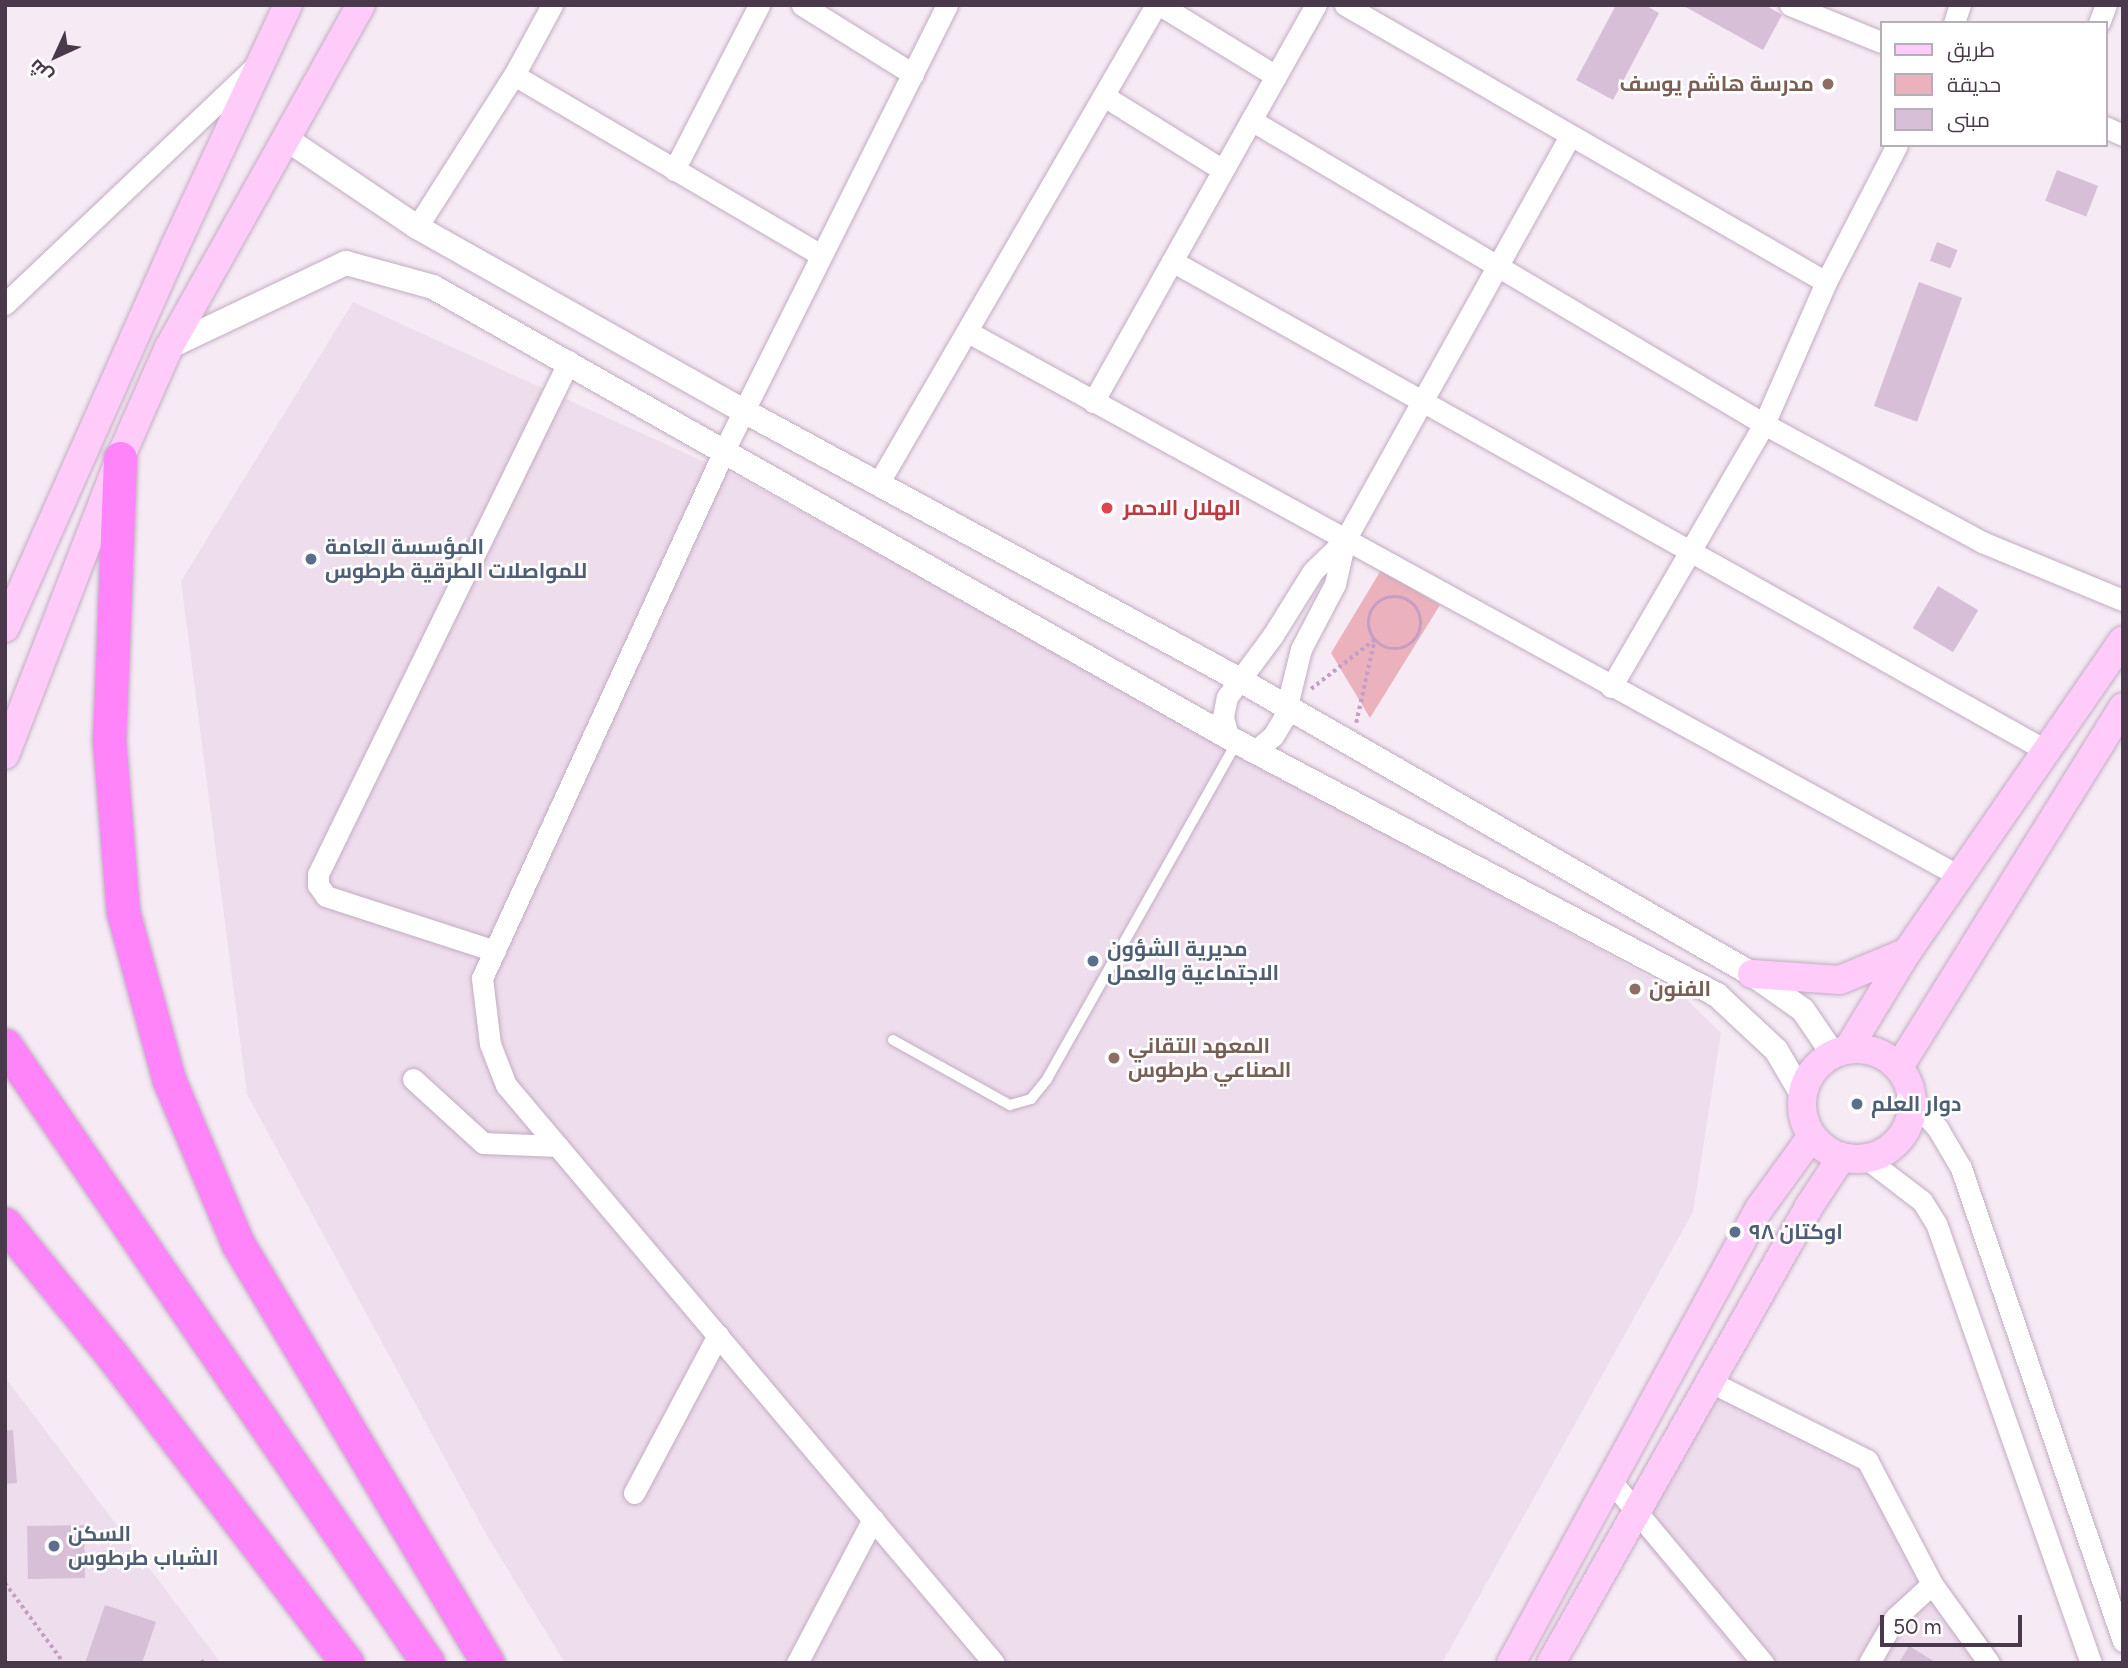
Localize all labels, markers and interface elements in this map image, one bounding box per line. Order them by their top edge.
north arrow [21,21,91,91]
legend [1880,21,2107,147]
text: طريق [1947,37,1995,62]
text: ش [24,54,58,88]
place label: مدرسة هاشم يوسف [1620,71,1814,97]
text: حديقة [1947,72,2001,97]
marker: مدرسة هاشم يوسف [1820,76,1836,92]
text: مبنى [1947,107,1990,132]
place label: الهلال الاحمر [1123,495,1241,521]
marker: الهلال الاحمر [1097,498,1117,518]
place label: المؤسسة العامة للمواصلات الطرقية طرطوس [325,534,587,584]
marker: المؤسسة العامة للمواصلات الطرقية طرطوس [303,551,319,567]
place label: مديرية الشؤون الاجتماعية والعمل [1107,936,1279,986]
marker: مديرية الشؤون الاجتماعية والعمل [1085,953,1101,969]
place label: الفنون [1649,976,1711,1002]
marker: الفنون [1627,981,1643,997]
place label: المعهد التقاني الصناعي طرطوس [1128,1033,1291,1083]
marker: المعهد التقاني الصناعي طرطوس [1106,1050,1122,1066]
place label: دوار العلم [1871,1091,1961,1117]
marker: دوار العلم [1849,1096,1865,1112]
place label: اوكتان ٩٨ [1749,1219,1843,1245]
marker: اوكتان ٩٨ [1727,1224,1743,1240]
place label: السكن الشباب طرطوس [68,1521,219,1571]
marker: السكن الشباب طرطوس [46,1538,62,1554]
scale bar [1883,1602,2025,1646]
text: 50 m [1893,1614,1942,1639]

